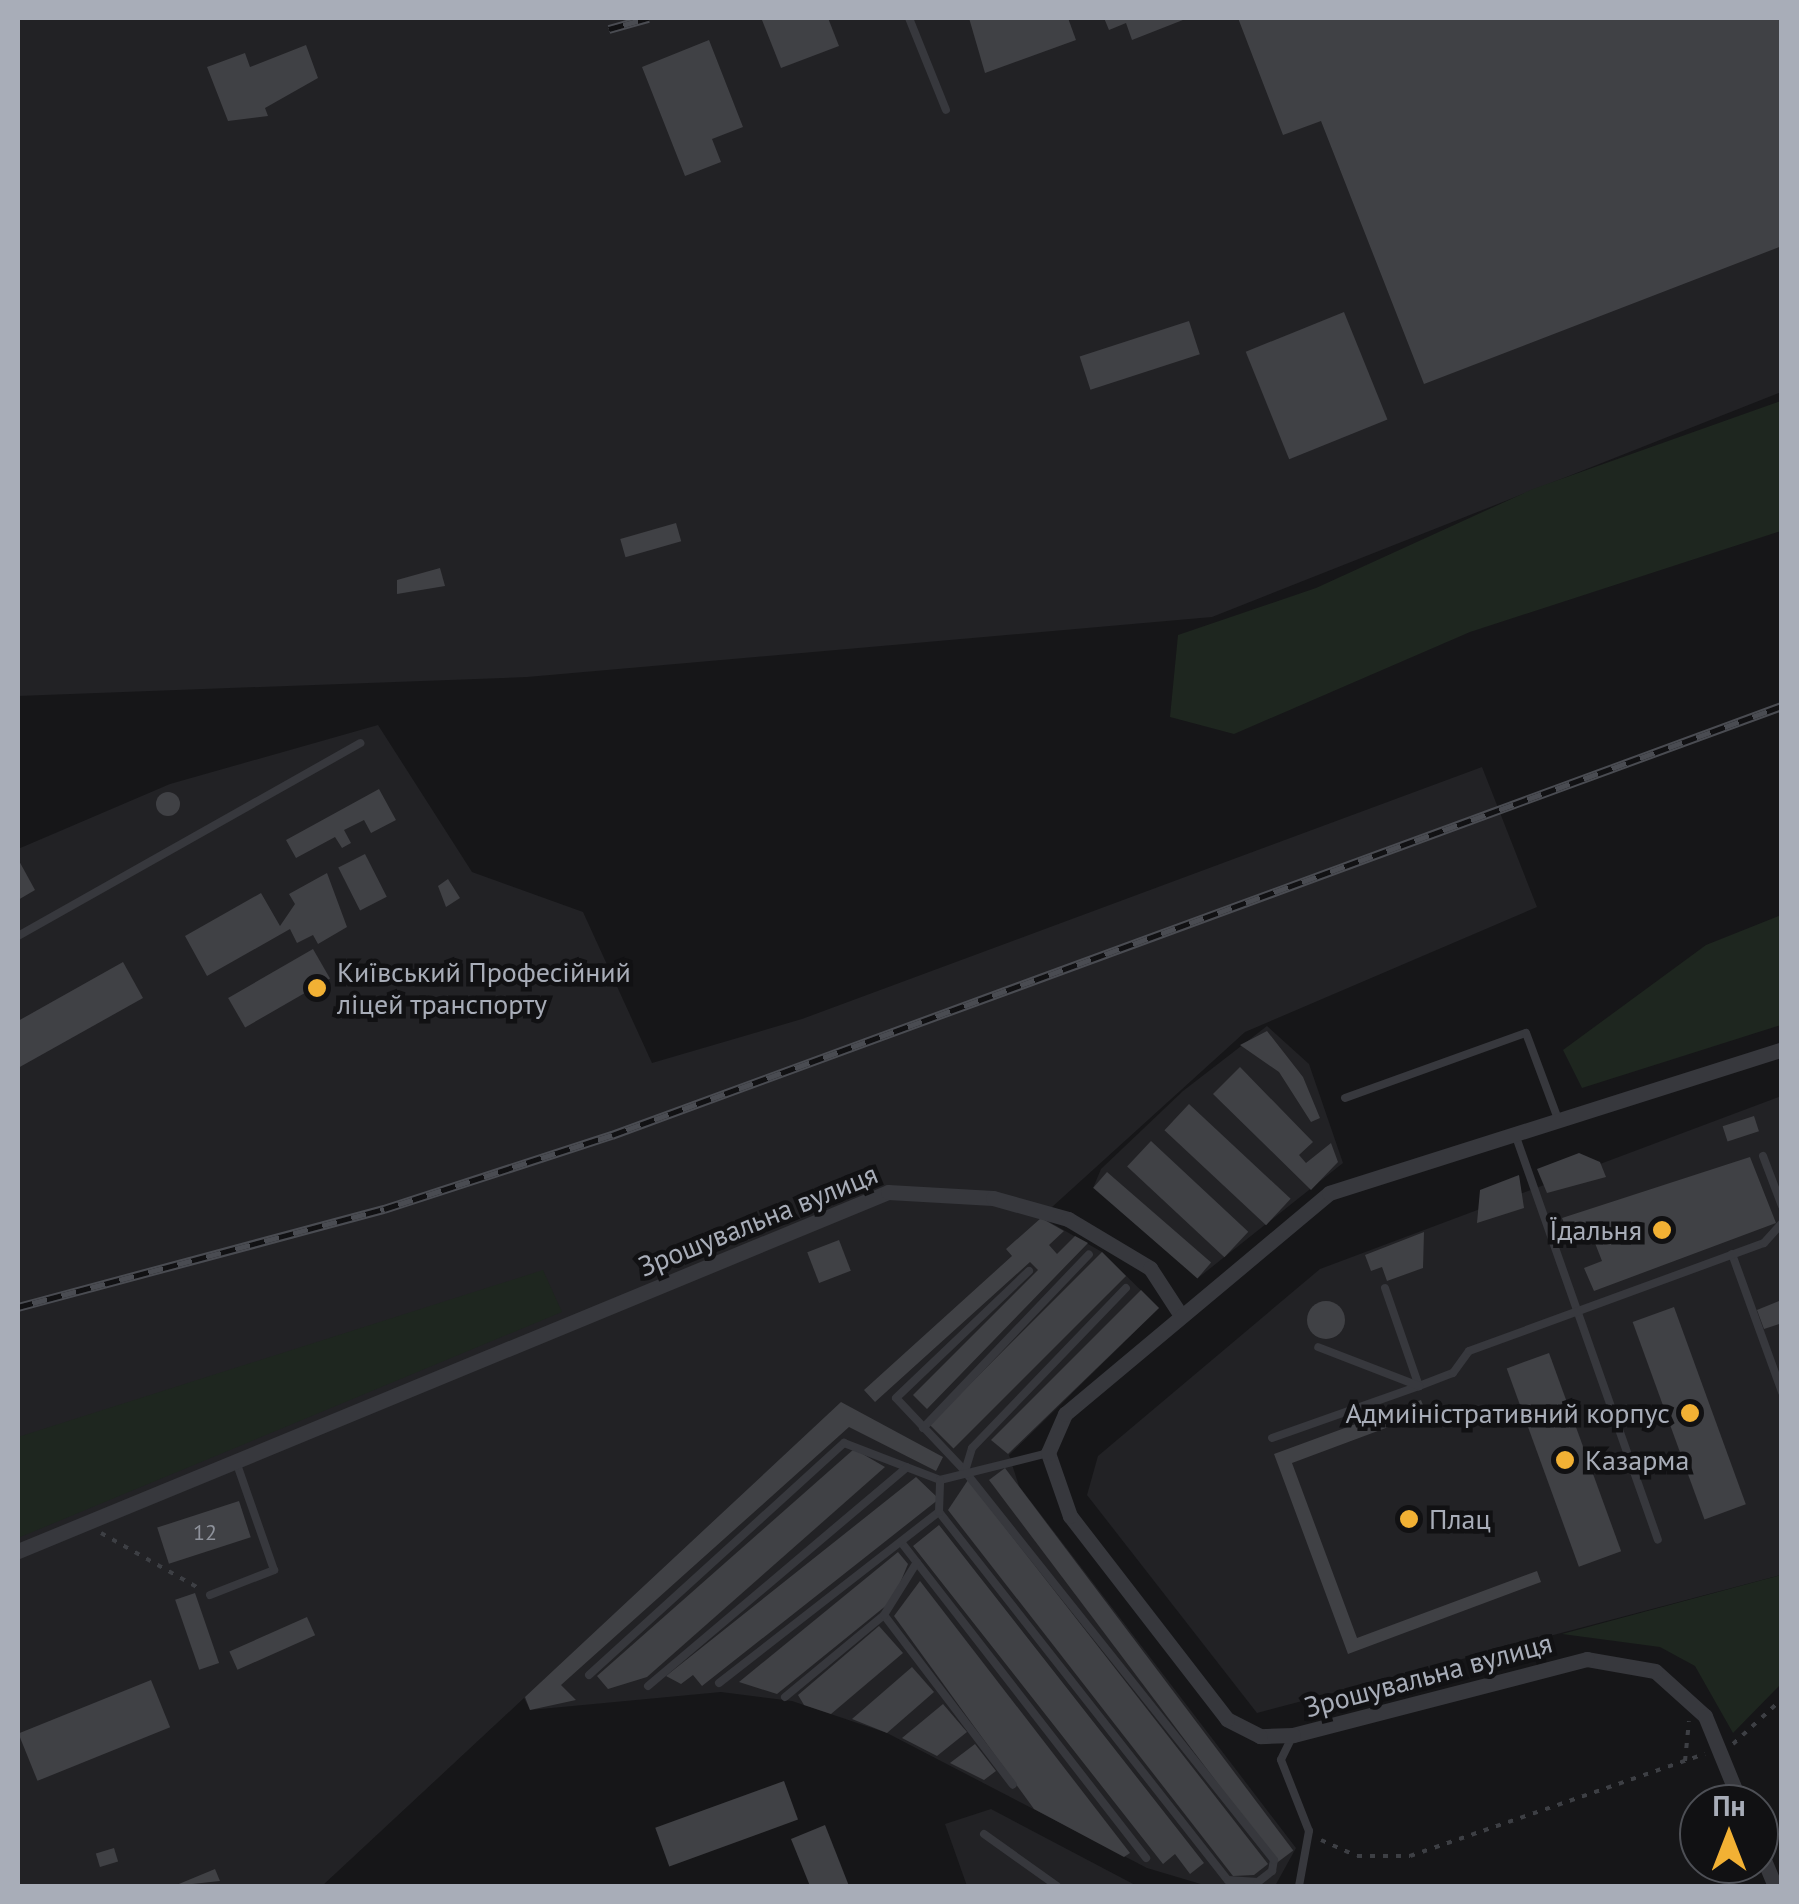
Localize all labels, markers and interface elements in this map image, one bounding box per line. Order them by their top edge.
place label: Київський Професійний ліцей транспорту [337,955,631,1021]
marker: Київський Професійний ліцей транспорту [306,977,328,999]
street label: Зрошувальна вулиця [633,1157,883,1283]
place label: Їдальня [1549,1213,1642,1247]
marker: Їдальня [1651,1219,1673,1241]
place label: Адмиіністративний корпус [1346,1396,1670,1430]
marker: Адмиіністративний корпус [1679,1402,1701,1424]
place label: Казарма [1585,1443,1689,1477]
marker: Казарма [1554,1449,1576,1471]
place label: Плац [1429,1502,1491,1536]
marker: Плац [1398,1508,1420,1530]
house number: 12 [193,1520,217,1546]
street label: Зрошувальна вулиця [1300,1626,1556,1724]
north arrow [1679,1784,1779,1884]
text: Пн [1713,1787,1745,1824]

